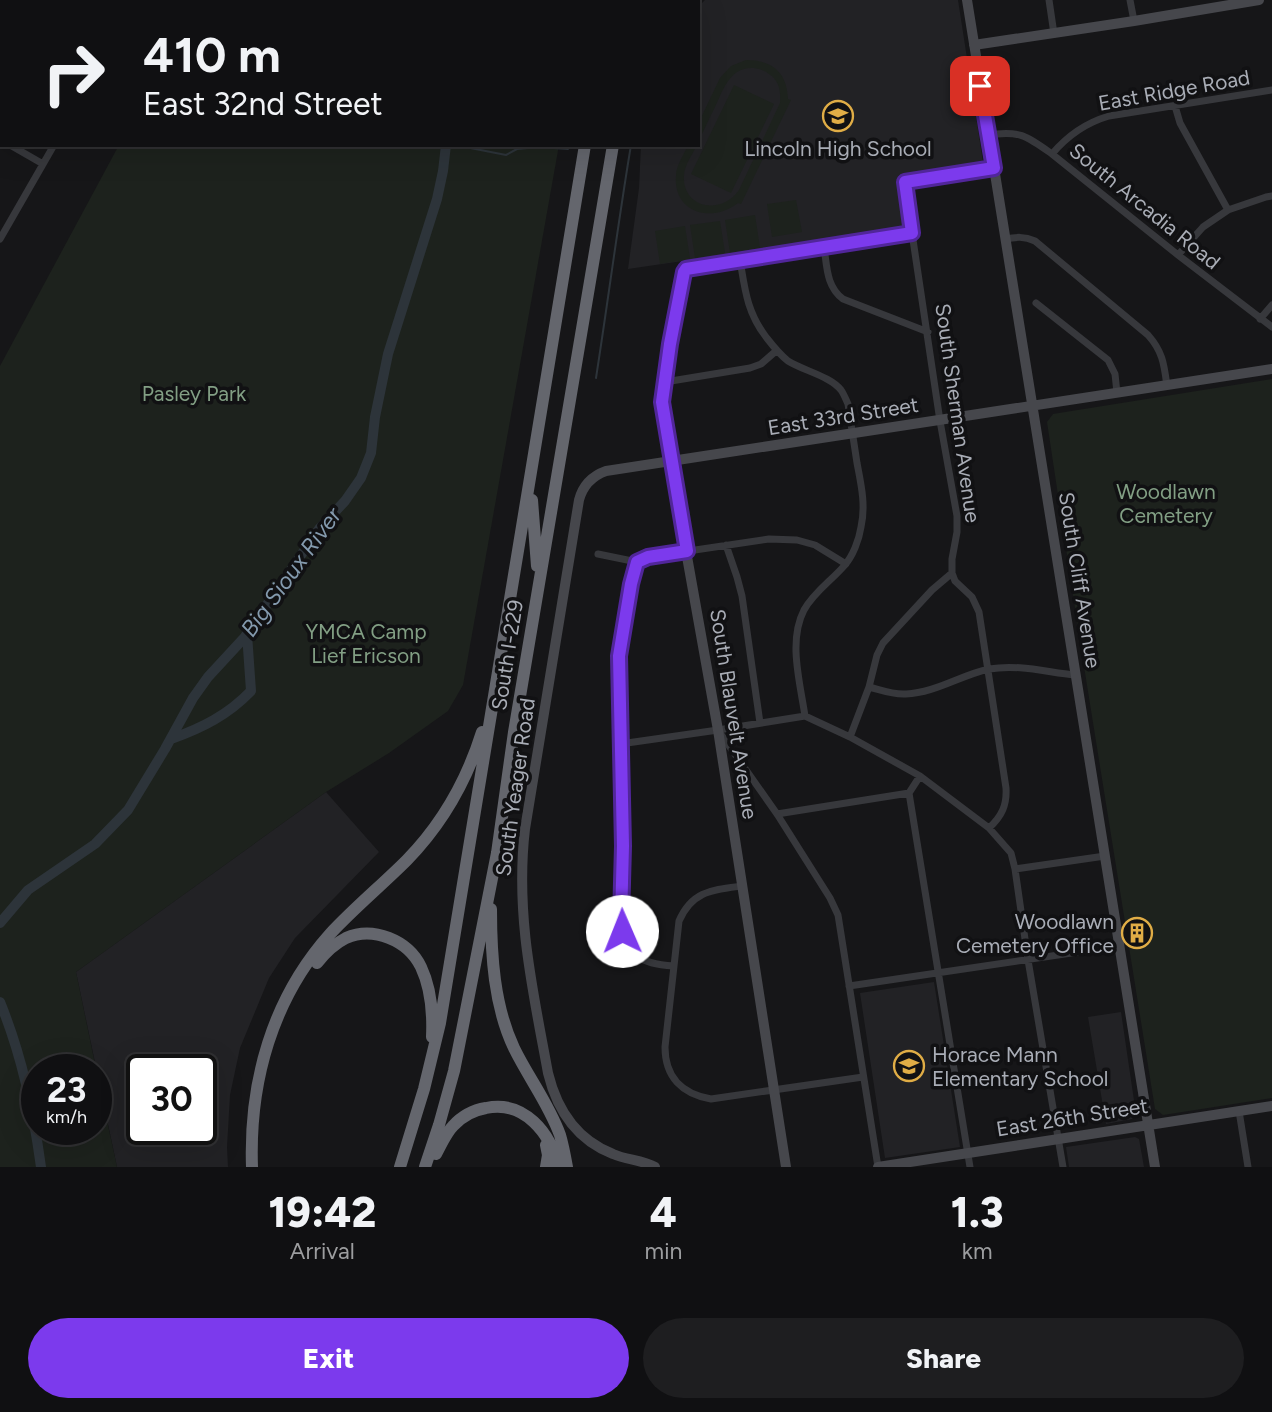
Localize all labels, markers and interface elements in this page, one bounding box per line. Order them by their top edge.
text: 410 m [143,25,281,84]
icon: right [28,28,119,119]
pin [950,56,1010,116]
street label: East Ridge Road [1096,64,1252,116]
icon: arrive [961,67,999,105]
text: East 32nd Street [143,85,383,123]
school or university icon: Lincoln High School [821,99,855,133]
place label: Lincoln High School [744,136,932,161]
street label: South Arcadia Road [1065,138,1225,274]
street label: South Sherman Avenue [930,302,986,524]
park label: Pasley Park [142,381,247,406]
street label: East 33rd Street [766,392,920,440]
park label: Woodlawn Cemetery [1116,479,1216,528]
street label: South Cliff Avenue [1054,490,1106,670]
water label: Big Sioux River [235,501,348,642]
street label: South I-229 [486,598,528,712]
street label: South Blauvelt Avenue [705,607,763,821]
park label: YMCA Camp Lief Ericson [305,619,427,668]
street label: South Yeager Road [490,696,540,878]
position arrow [585,894,659,968]
place label: Woodlawn Cemetery Office [956,909,1114,958]
building icon: Woodlawn Cemetery Office [1120,916,1154,950]
place label: Horace Mann Elementary School [932,1042,1108,1091]
school or university icon: Horace Mann Elementary School [892,1049,926,1083]
speed limit sign: 30 [126,1054,217,1145]
text: 23 [47,1069,86,1111]
street label: East 26th Street [994,1093,1150,1141]
text: km/h [46,1106,87,1128]
text: 19:42 [268,1187,376,1238]
text: 4 [650,1187,677,1238]
text: 1.3 [951,1187,1003,1238]
text: Arrival [290,1237,355,1265]
text: min [645,1237,682,1265]
text: km [962,1237,993,1265]
button: Exit [28,1318,629,1398]
button: Share [643,1318,1244,1398]

